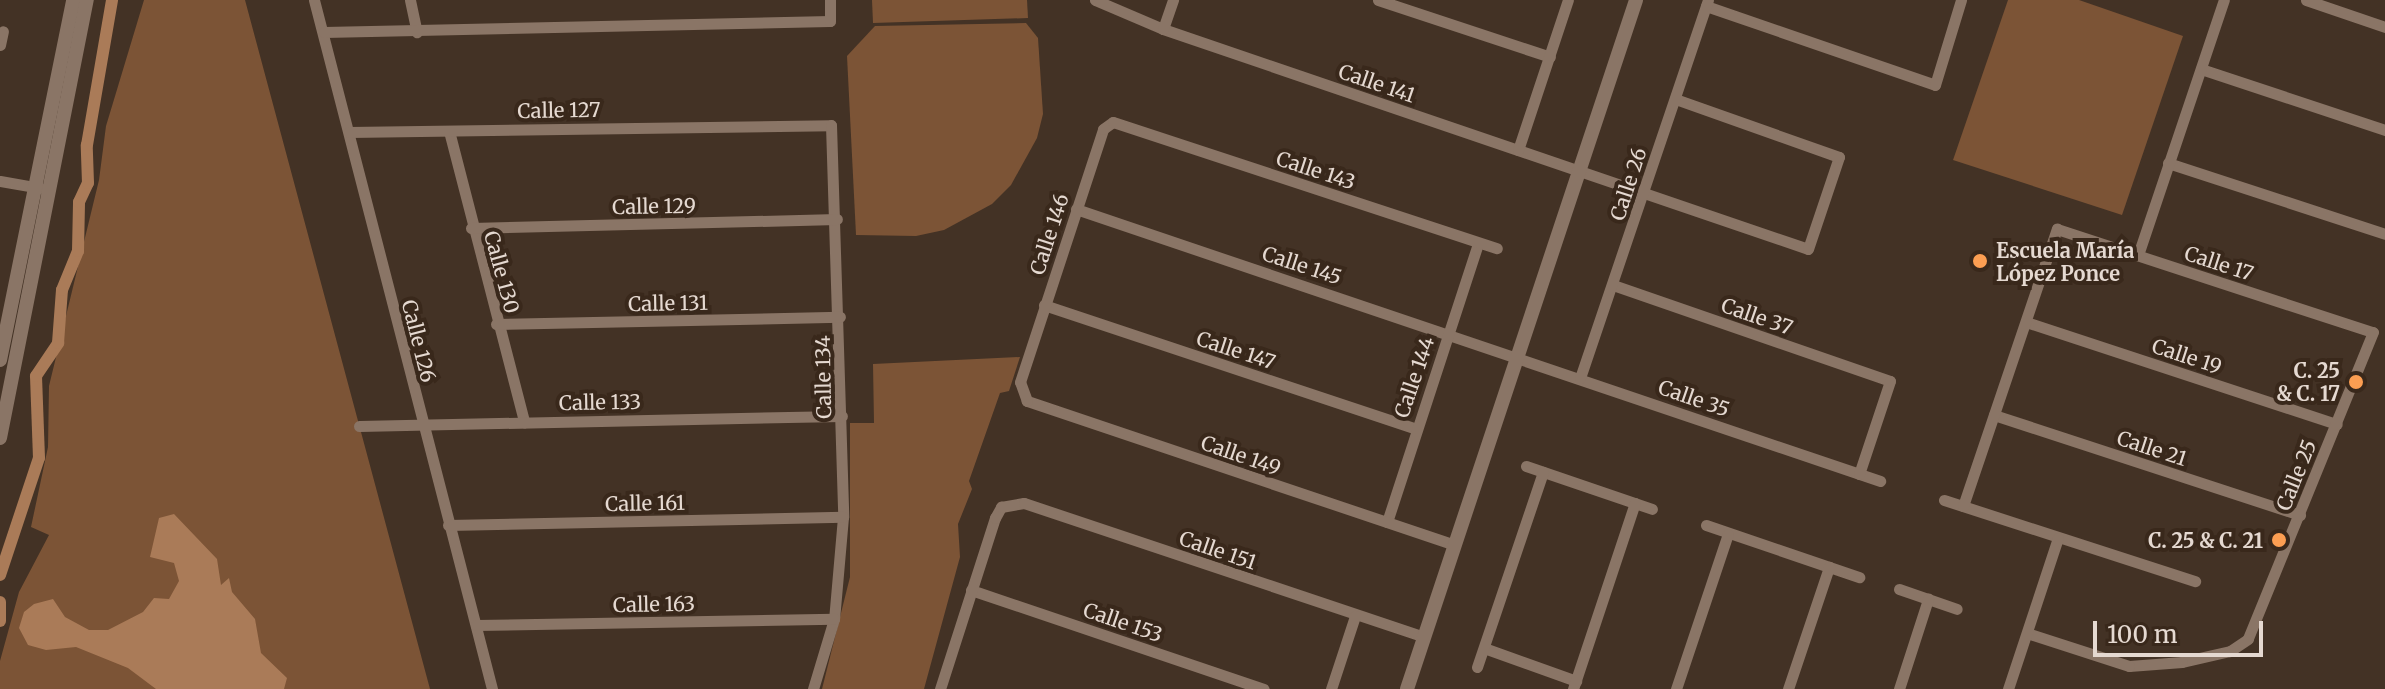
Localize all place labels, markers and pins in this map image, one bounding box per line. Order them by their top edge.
place label: Escuela María López Ponce [1996,238,2134,285]
marker: Escuela María López Ponce [1971,252,1989,270]
place label: C. 25 & C. 17 [2277,358,2340,405]
marker: C. 25 & C. 17 [2347,373,2365,391]
place label: C. 25 & C. 21 [2148,528,2263,552]
marker: C. 25 & C. 21 [2270,531,2288,549]

